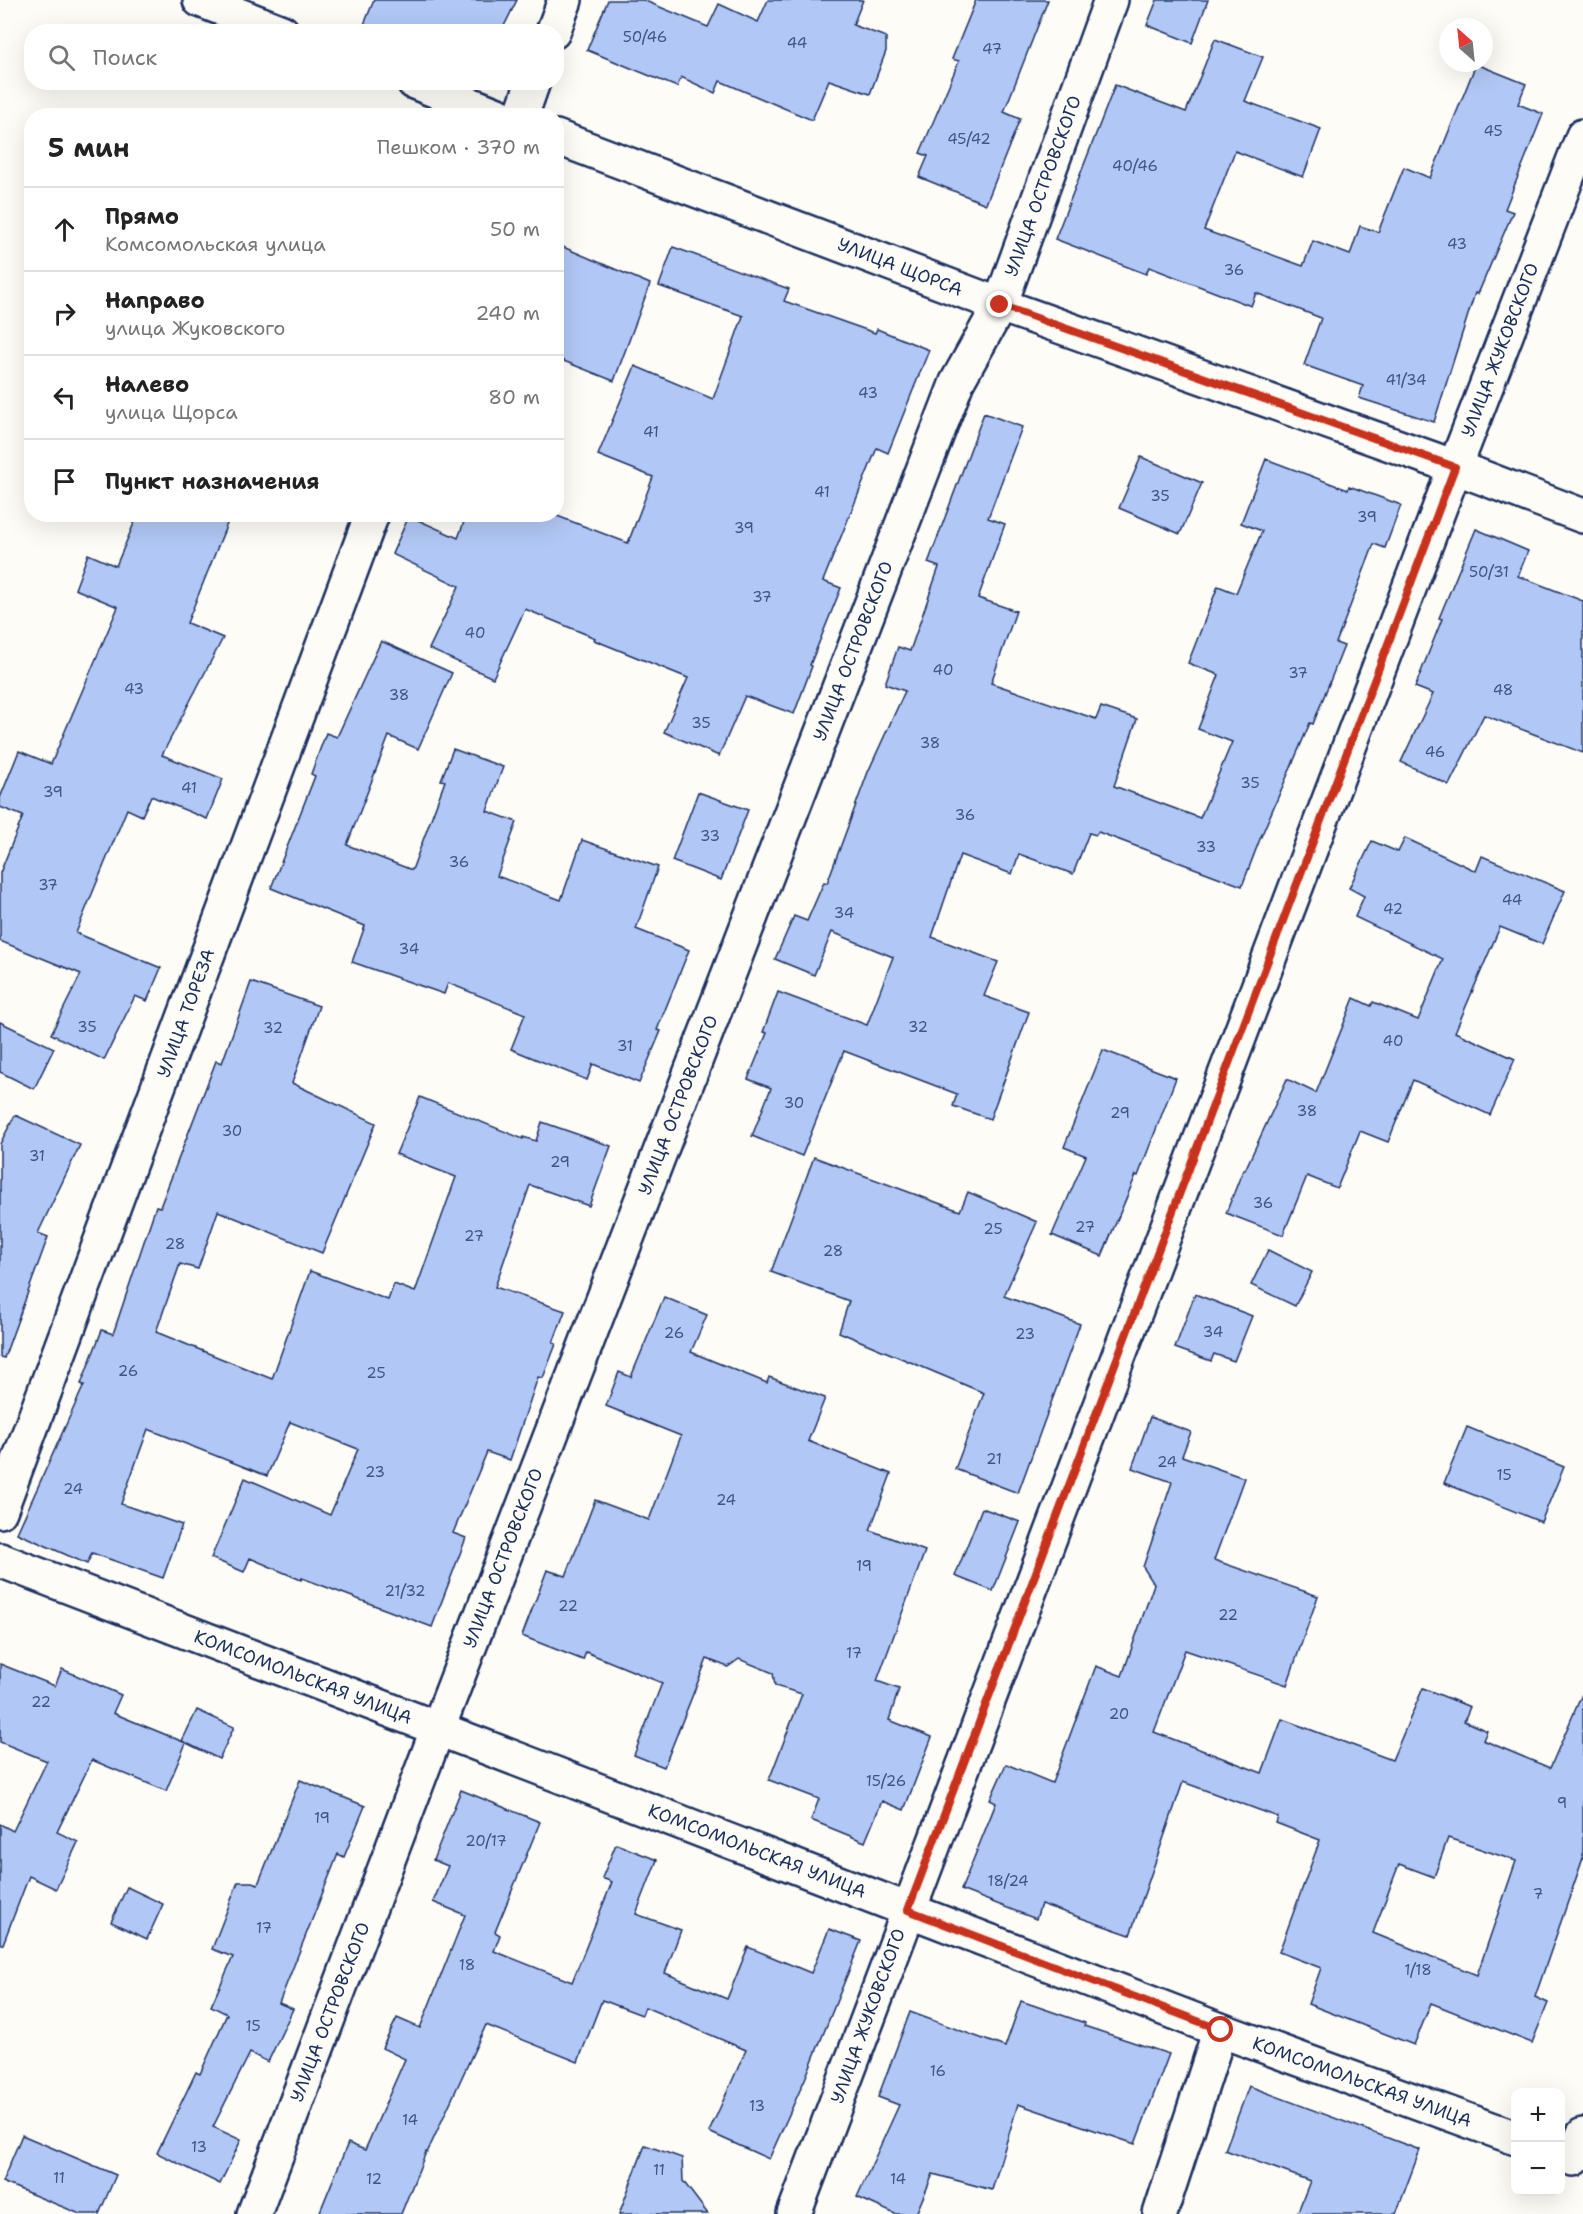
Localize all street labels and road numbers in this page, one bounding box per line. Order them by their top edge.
street label: УЛИЦА ОСТРОВСКОГО [999,92,1087,280]
street label: УЛИЦА ЩОРСА [834,232,966,302]
street label: УЛИЦА ЖУКОВСКОГО [1456,260,1544,440]
street label: УЛИЦА ОСТРОВСКОГО [808,558,898,744]
street label: УЛИЦА ТОРЕЗА [152,945,220,1081]
street label: УЛИЦА ОСТРОВСКОГО [633,1012,723,1198]
street label: УЛИЦА ОСТРОВСКОГО [458,1465,548,1651]
street label: КОМСОМОЛЬСКАЯ УЛИЦА [191,1624,415,1730]
street label: КОМСОМОЛЬСКАЯ УЛИЦА [645,1798,869,1904]
street label: УЛИЦА ОСТРОВСКОГО [285,1919,375,2105]
street label: УЛИЦА ЖУКОВСКОГО [825,1925,911,2107]
street label: КОМСОМОЛЬСКАЯ УЛИЦА [1249,2031,1475,2133]

